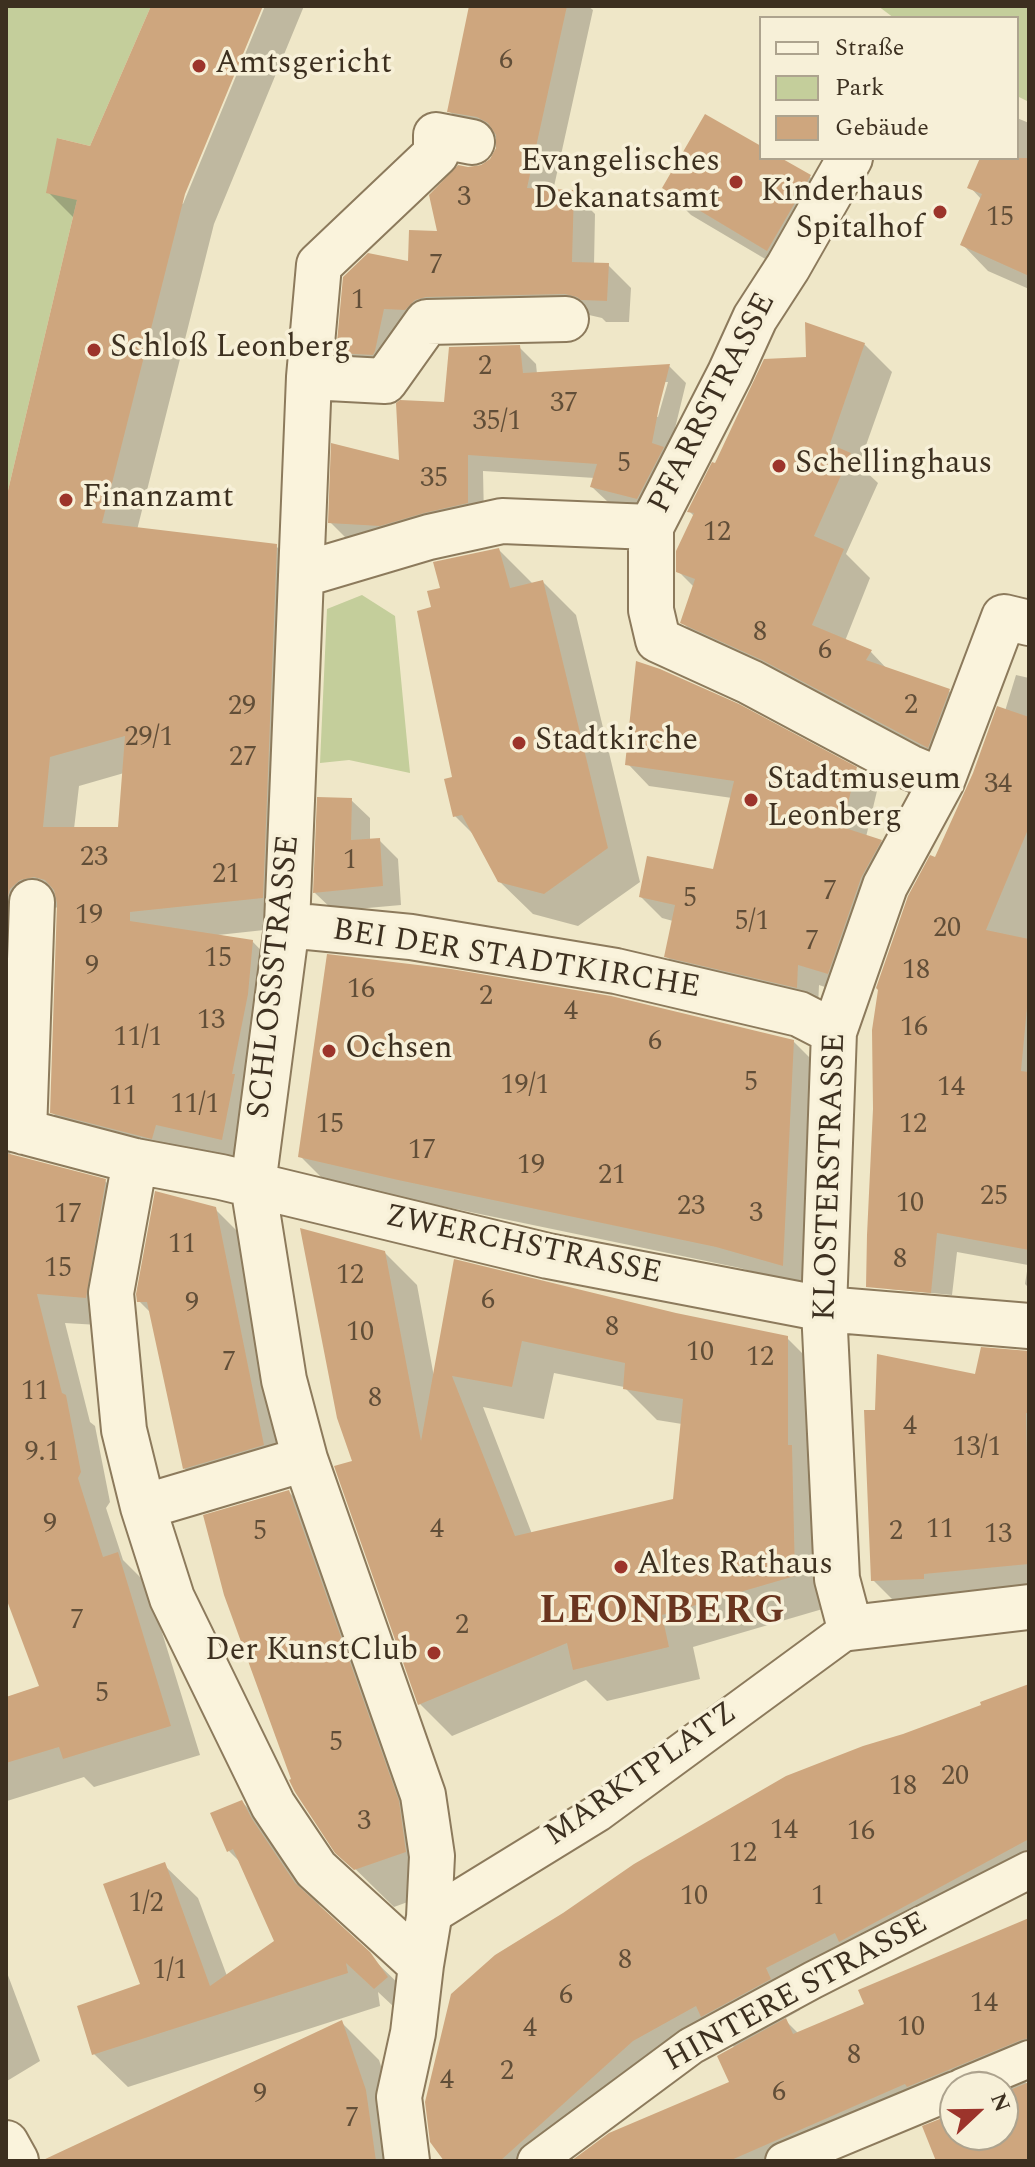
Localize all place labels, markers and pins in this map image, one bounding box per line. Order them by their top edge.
place label: Amtsgericht [215,47,392,85]
marker: Amtsgericht [190,57,208,75]
place label: Evangelisches Dekanatsamt [521,145,720,220]
marker: Evangelisches Dekanatsamt [727,173,745,191]
place label: Kinderhaus Spitalhof [761,175,924,250]
marker: Kinderhaus Spitalhof [931,203,949,221]
place label: Schloß Leonberg [110,331,351,369]
marker: Schloß Leonberg [85,341,103,359]
place label: Schellinghaus [795,447,992,485]
marker: Schellinghaus [770,457,788,475]
place label: Finanzamt [82,481,234,519]
marker: Finanzamt [57,491,75,509]
place label: Stadtkirche [535,724,698,762]
marker: Stadtkirche [510,734,528,752]
place label: Stadtmuseum Leonberg [767,763,961,838]
marker: Stadtmuseum Leonberg [742,791,760,809]
place label: Ochsen [345,1032,453,1070]
marker: Ochsen [320,1042,338,1060]
place label: Altes Rathaus [637,1548,833,1586]
marker: Altes Rathaus [612,1558,630,1576]
place label: Der KunstClub [205,1634,418,1672]
marker: Der KunstClub [425,1644,443,1662]

